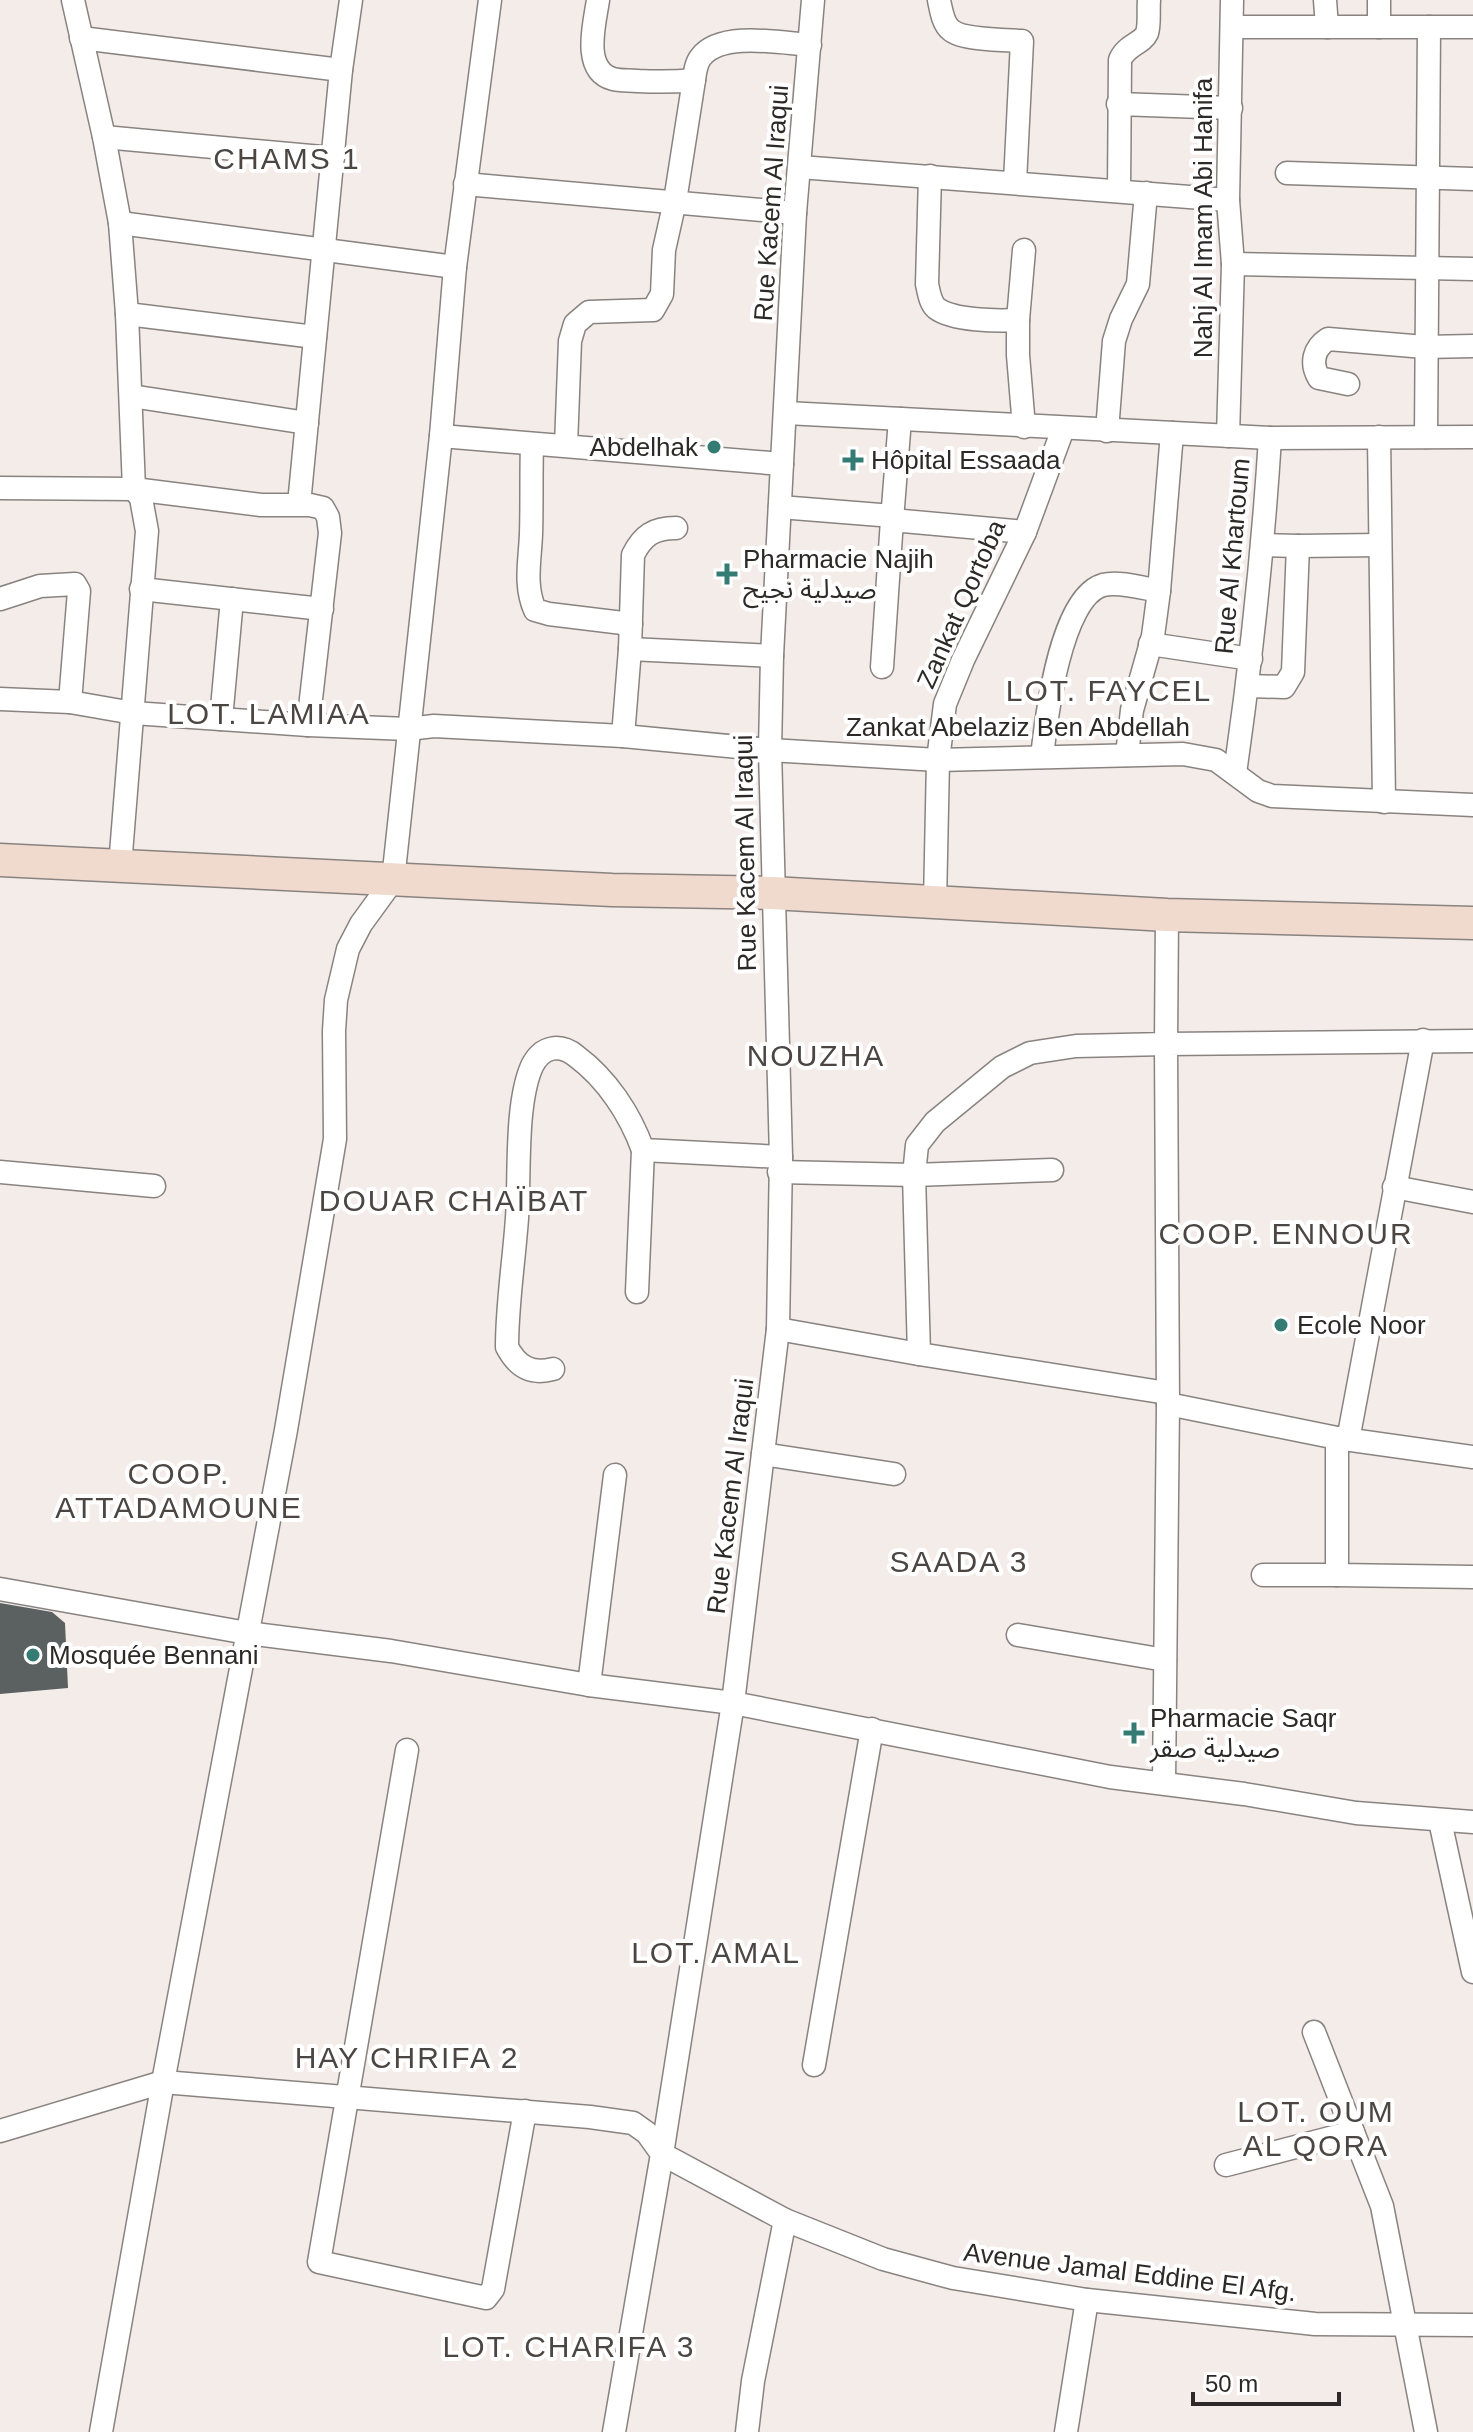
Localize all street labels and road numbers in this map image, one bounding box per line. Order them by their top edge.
street label: Nahj Al Imam Abi Hanifa [1188,77,1218,358]
street label: Rue Kacem Al Iraqui [748,84,794,322]
street label: Rue Al Khartoum [1208,457,1256,655]
street label: Zankat Qortoba [911,515,1012,693]
street label: Zankat Abelaziz Ben Abdellah [846,712,1190,742]
street label: Rue Kacem Al Iraqui [728,734,762,972]
street label: Rue Kacem Al Iraqui [701,1377,759,1615]
street label: Avenue Jamal Eddine El Afg. [962,2237,1298,2307]

